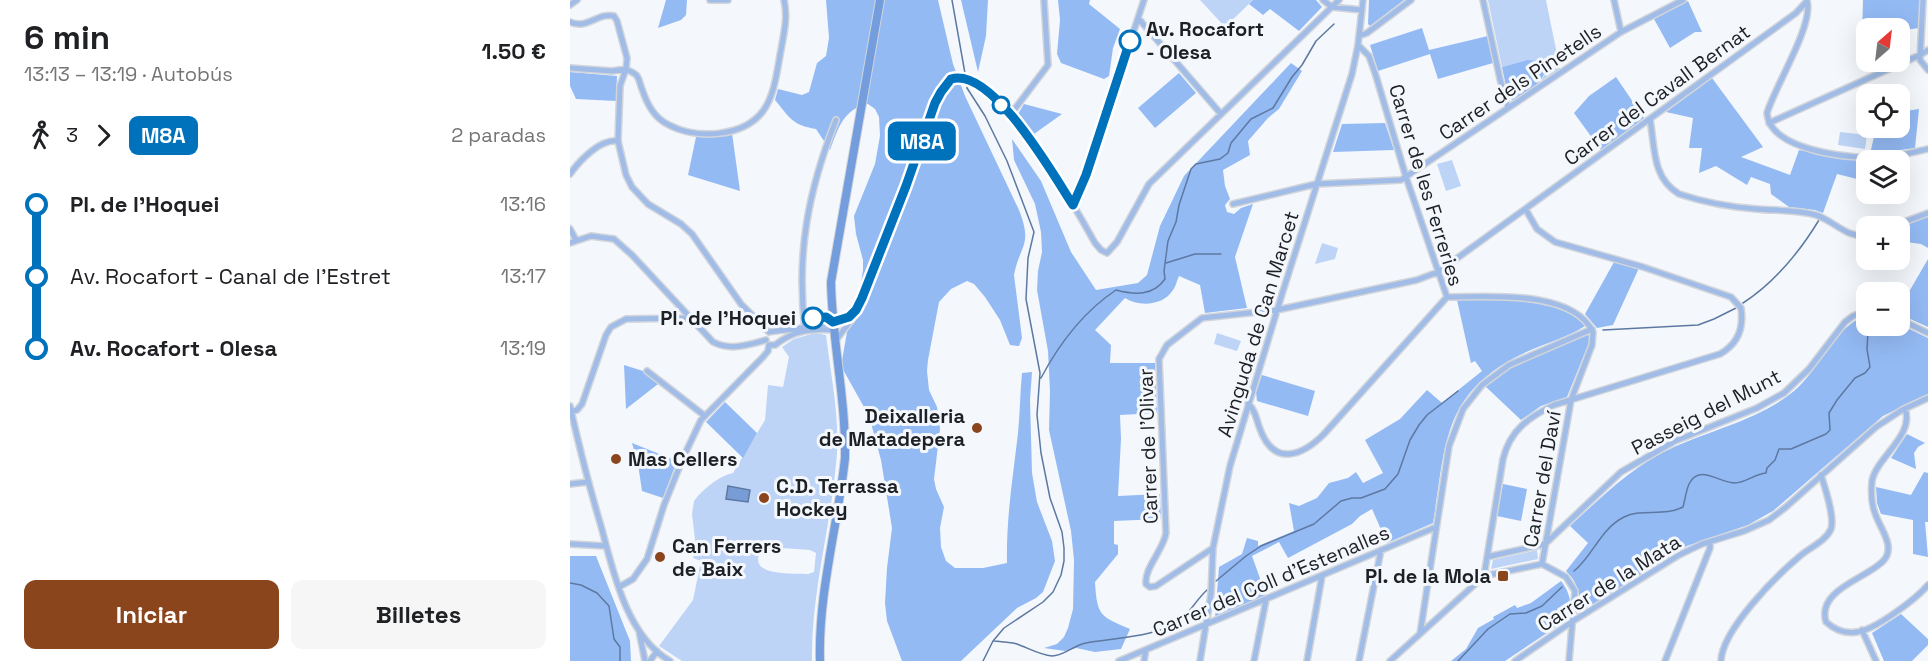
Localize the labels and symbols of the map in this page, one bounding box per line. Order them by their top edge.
place label: Av. Rocafort - Olesa [1146,16,1264,65]
street label: Carrer dels Pinetells [1434,18,1606,146]
north arrow [1856,18,1910,72]
street label: Carrer del Cavall Bernat [1559,19,1755,171]
marker: Av. Rocafort - Olesa [1119,30,1141,52]
street label: Carrer de les Ferreries [1383,81,1469,289]
unlabelled marker [992,96,1010,114]
line badge: M8A [888,122,956,160]
street label: Avinguda de Can Marcet [1211,208,1305,440]
place label: Pl. de l'Hoquei [660,305,796,331]
marker: Pl. de l'Hoquei [802,307,824,329]
street label: Passeig del Munt [1627,363,1785,461]
street label: Carrer de l'Olivar [1132,368,1164,524]
place label: Deixalleria de Matadepera [819,403,965,452]
street label: Carrer del Daví [1517,409,1567,549]
marker: Deixalleria de Matadepera [970,421,984,435]
place label: Mas Cellers [628,446,737,472]
marker: Mas Cellers [609,452,623,466]
place label: C.D. Terrassa Hockey [776,473,899,522]
marker: C.D. Terrassa Hockey [757,491,771,505]
street label: Carrer del Coll d'Estenalles [1149,519,1393,643]
street label: Carrer de la Mata [1533,529,1685,637]
place label: Can Ferrers de Baix [672,533,781,582]
marker: Can Ferrers de Baix [653,550,667,564]
place label: Pl. de la Mola [1365,563,1491,589]
marker: Pl. de la Mola [1496,569,1510,583]

